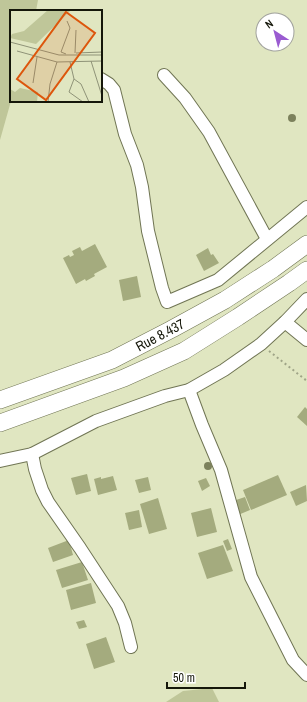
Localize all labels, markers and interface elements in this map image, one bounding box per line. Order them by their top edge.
inset map [10,10,102,102]
north arrow [255,12,295,52]
text: N [262,16,276,31]
street label: Rue 8.437 [132,315,188,355]
scale bar [167,664,245,690]
text: 50 m [173,670,195,686]

